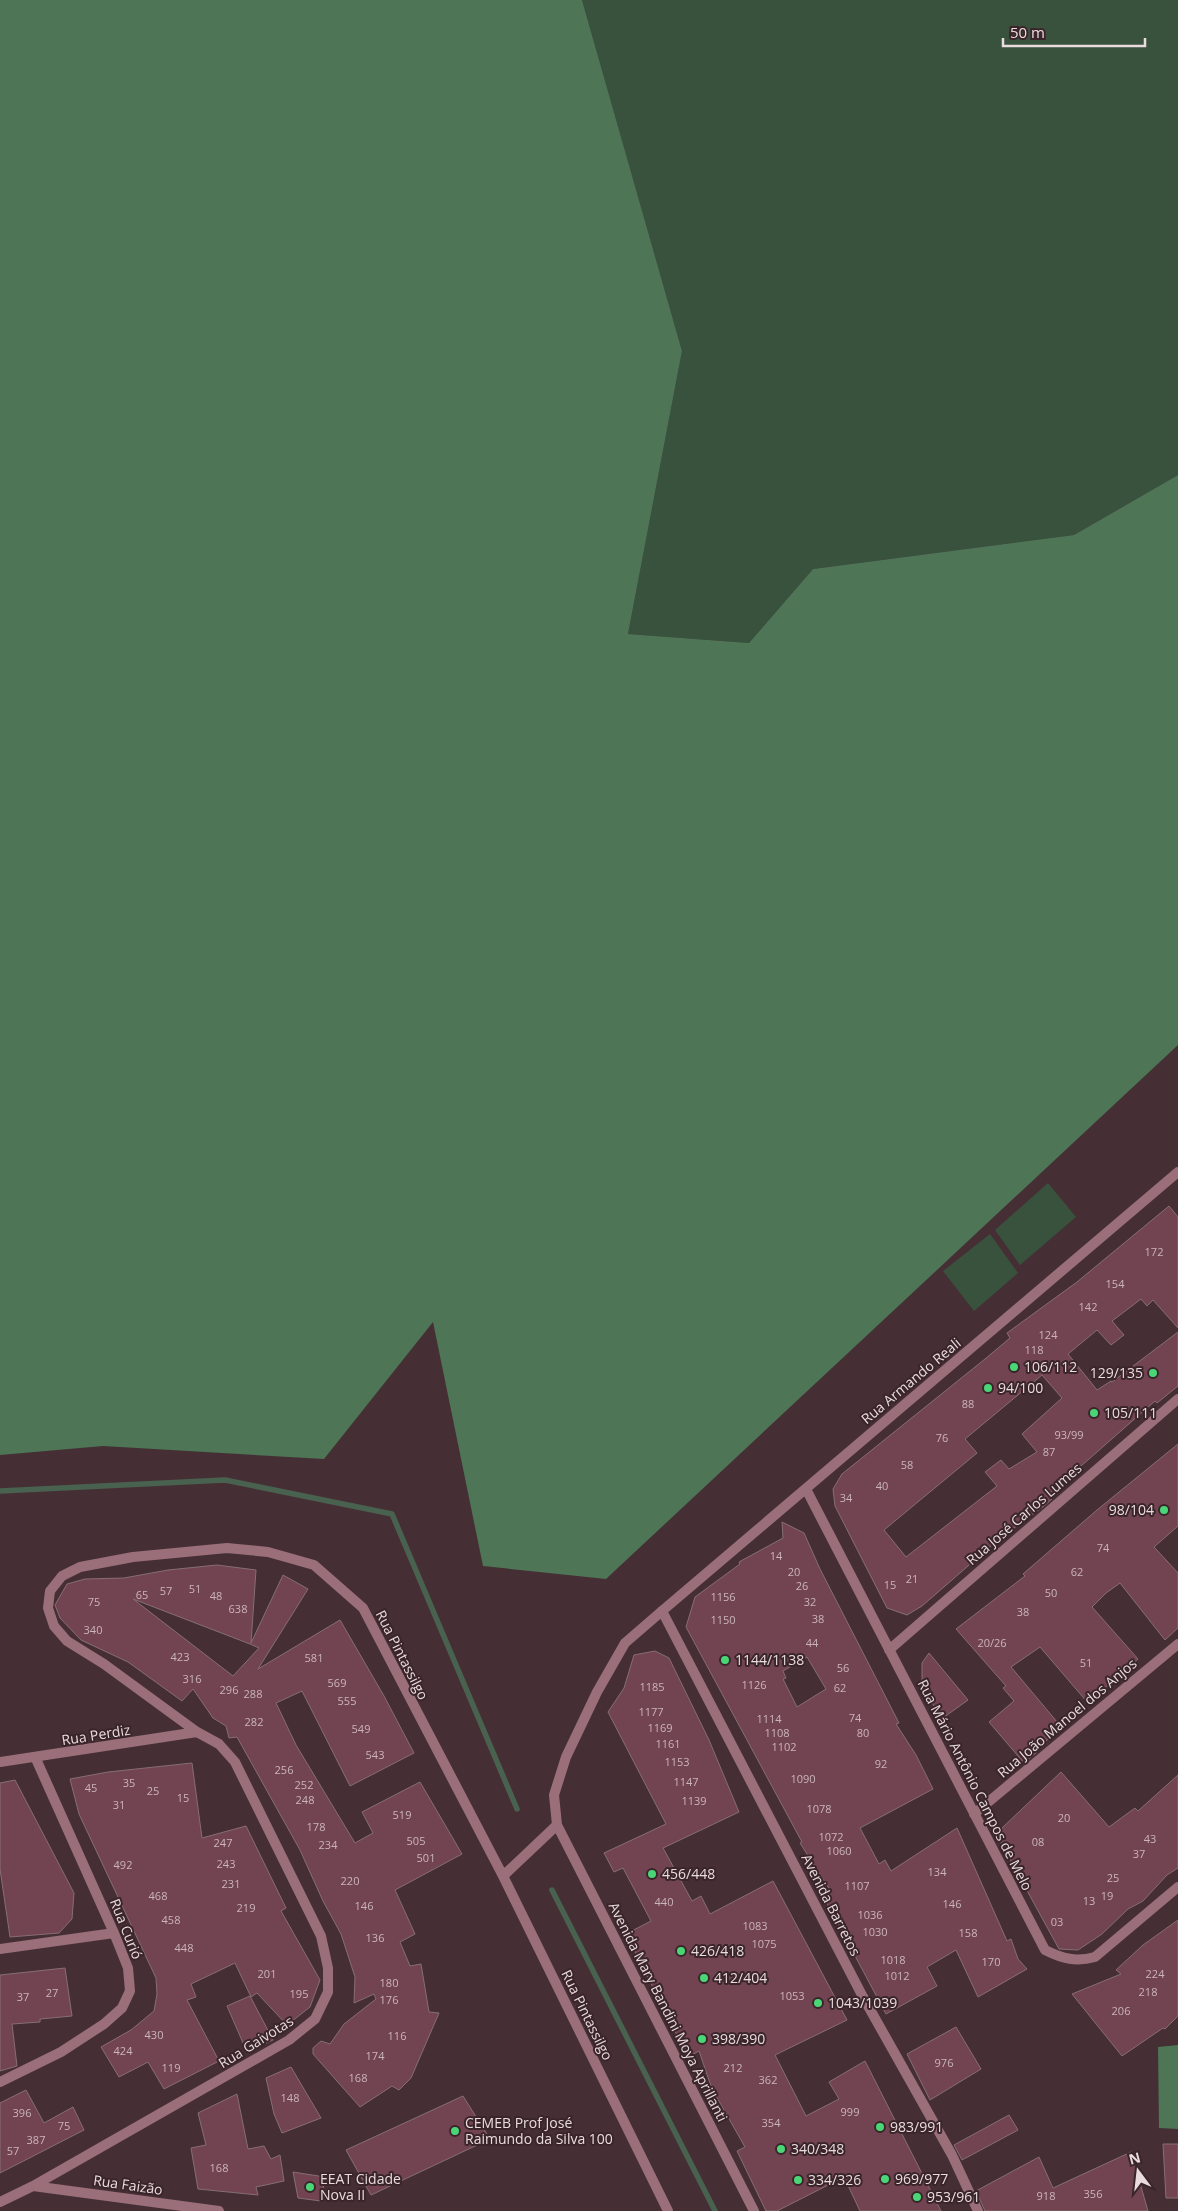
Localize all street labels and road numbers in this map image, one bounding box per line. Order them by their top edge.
street label: Rua Armando Reali [857,1333,964,1428]
street label: Rua José Carlos Lumes [962,1458,1086,1569]
street label: Rua Pintassilgo [372,1607,433,1703]
street label: Rua João Manoel dos Anjos [993,1653,1141,1782]
street label: Rua Mário Antônio Campos de Melo [914,1676,1037,1894]
street label: Rua Perdiz [60,1720,132,1749]
street label: Avenida Barretos [798,1851,865,1959]
street label: Rua Curió [106,1896,147,1962]
street label: Avenida Mary Bandini Moya Aprillanti [605,1899,732,2125]
street label: Rua Pintassilgo [557,1966,618,2063]
street label: Rua Gaivotas [215,2011,297,2072]
street label: Rua Faizão [92,2170,164,2199]

